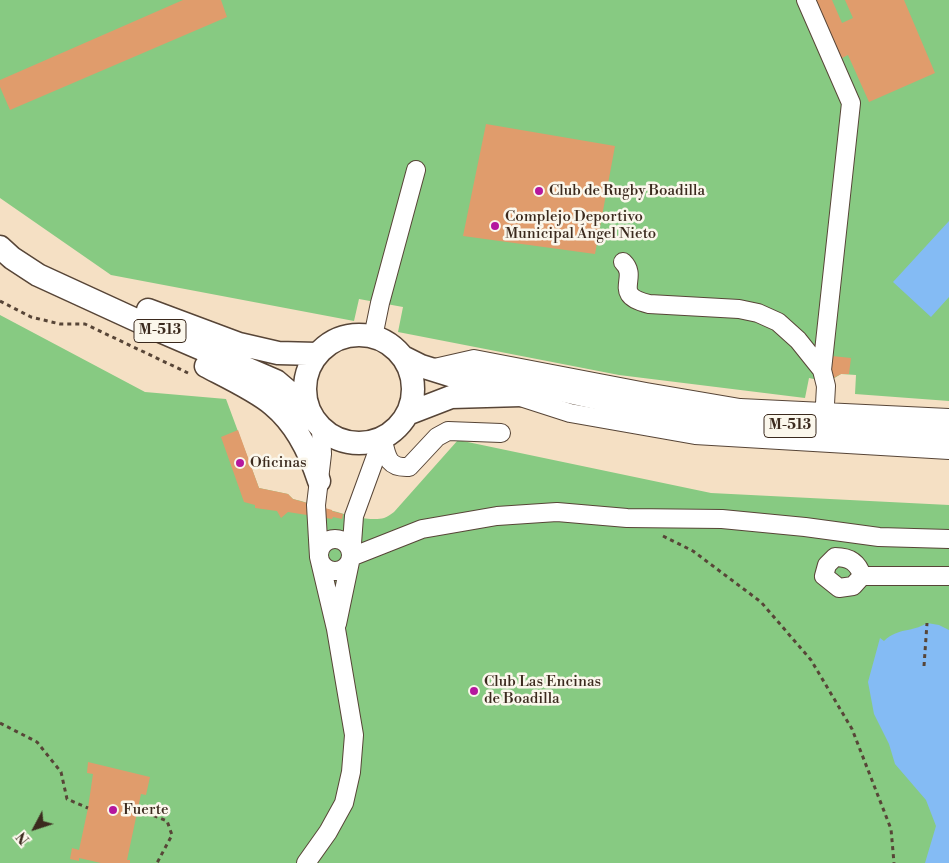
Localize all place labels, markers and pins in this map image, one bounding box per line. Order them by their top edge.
place label: Club de Rugby Boadilla [549,182,705,200]
marker: Club de Rugby Boadilla [533,185,545,197]
place label: Complejo Deportivo Municipal Ángel Nieto [505,208,656,243]
marker: Complejo Deportivo Municipal Ángel Nieto [489,220,501,232]
place label: Oficinas [250,454,307,472]
marker: Oficinas [234,457,246,469]
place label: Club Las Encinas de Boadilla [484,673,601,708]
marker: Club Las Encinas de Boadilla [468,685,480,697]
place label: Fuerte [123,801,169,819]
marker: Fuerte [107,804,119,816]

